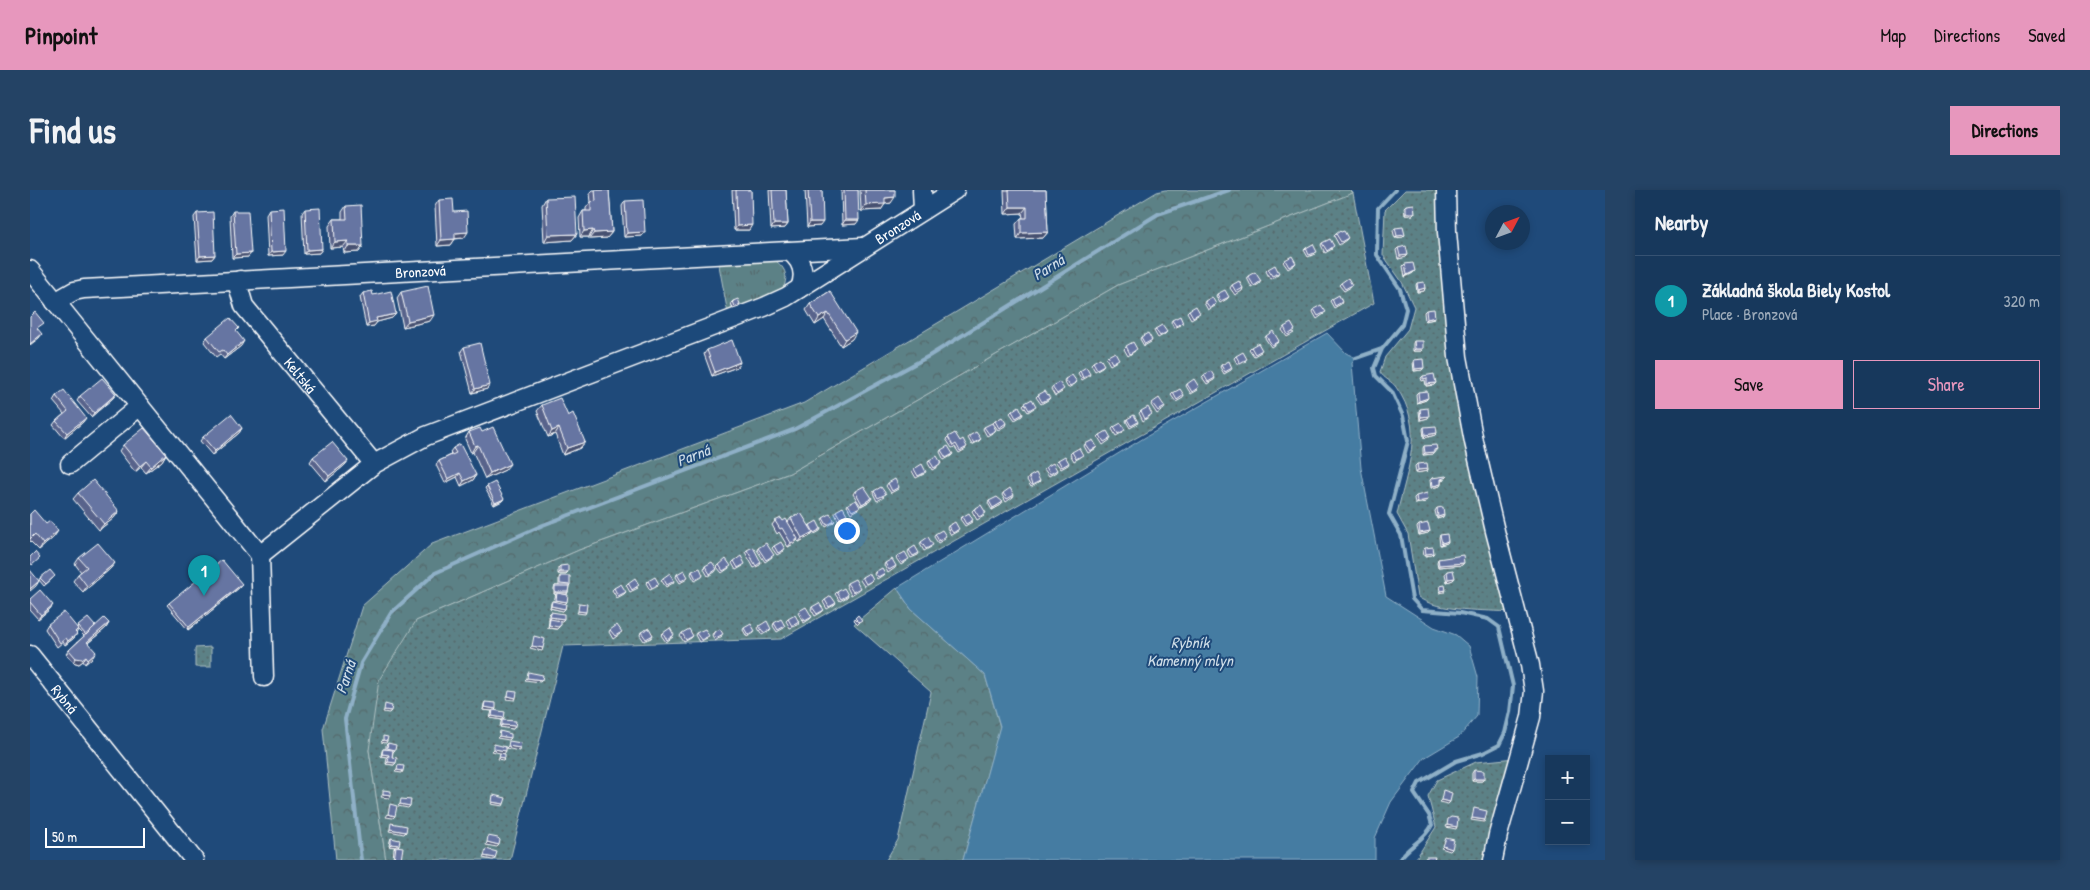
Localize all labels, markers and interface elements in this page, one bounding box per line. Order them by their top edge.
text: Pinpoint [25,19,97,51]
text: Map [1881,23,1906,48]
text: Directions [1934,23,2000,48]
text: Saved [2028,23,2065,48]
button: Directions [1950,106,2060,155]
text: Find us [30,107,116,154]
street label: Bronzová [870,204,925,249]
north arrow [1485,205,1530,250]
text: Nearby [1655,208,1708,237]
water label: Parná [1028,248,1070,285]
street label: Bronzová [395,259,446,283]
text: Základná škola Biely Kostol [1702,277,1890,303]
text: 1 [1668,290,1674,312]
text: 320 m [2004,290,2040,312]
text: Place · Bronzová [1702,303,1797,325]
street label: Keltská [280,352,322,397]
button: Save [1655,360,1843,409]
button: Share [1853,360,2040,409]
water label: Parná [673,438,714,471]
your location [834,518,860,544]
pin: 1 [188,555,220,596]
water label: Rybník Kamenný mlyn [1147,631,1235,671]
water label: Parná [329,656,361,696]
street label: Rybná [47,680,83,718]
map controls [1545,755,1590,845]
button: + [1545,755,1590,800]
button: − [1545,800,1590,845]
scale bar [45,825,145,848]
text: 50 m [52,827,77,846]

